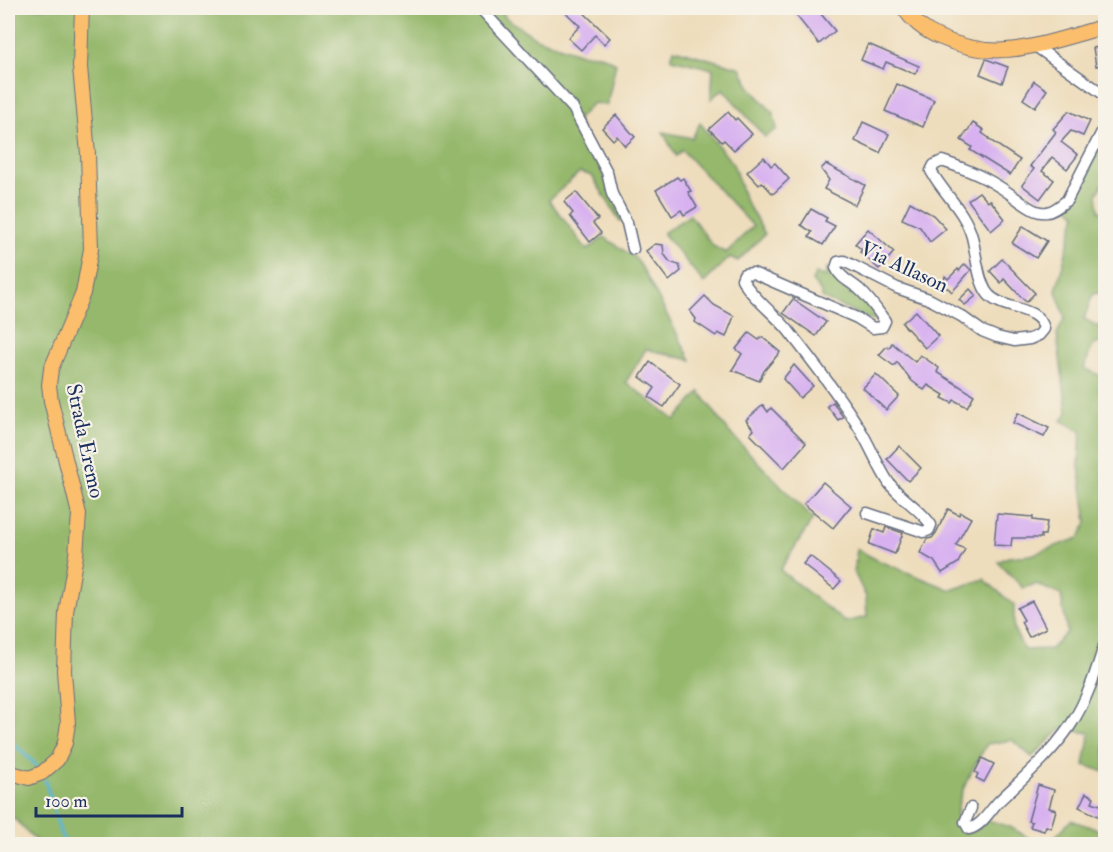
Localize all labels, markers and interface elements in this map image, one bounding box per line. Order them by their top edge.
street label: Via Allason [856,235,953,299]
street label: Strada Eremo [60,381,110,501]
scale bar [36,780,182,818]
text: 100 m [45,790,88,813]

